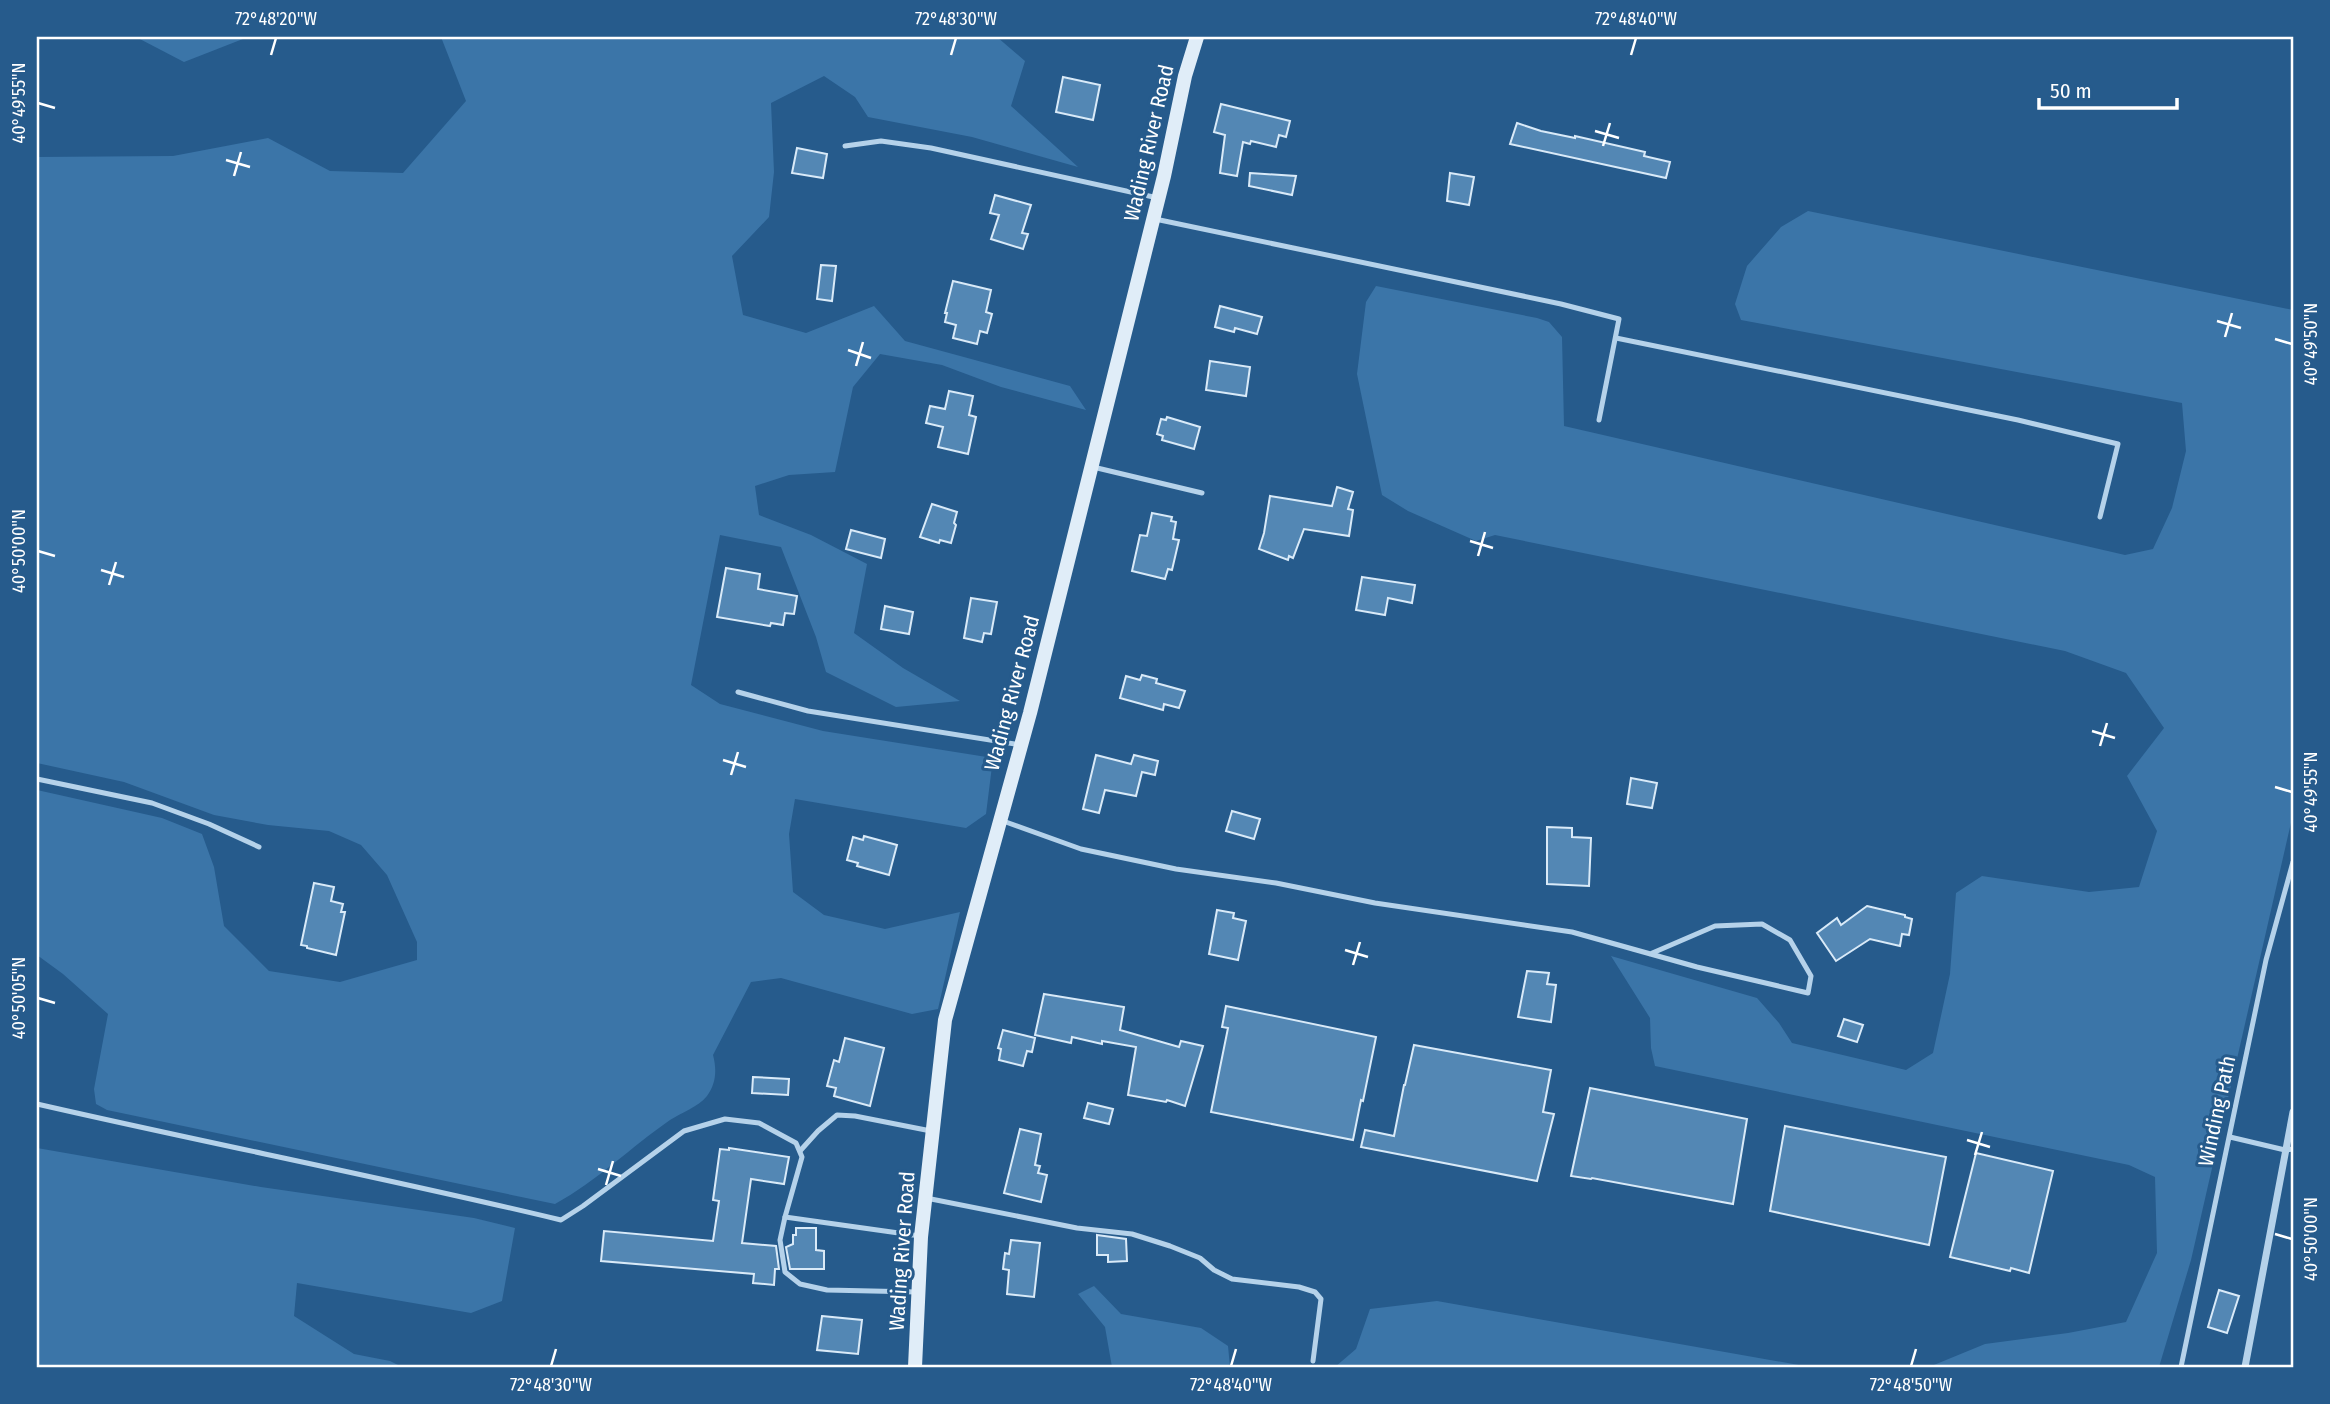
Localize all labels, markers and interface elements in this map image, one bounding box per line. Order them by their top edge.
text: 72°48'20"W [235,8,317,30]
text: 72°48'30"W [915,8,998,30]
text: 72°48'40"W [1595,8,1678,30]
street label: Wading River Road [1118,62,1180,224]
text: 40°49'55"N [8,63,30,143]
scale bar [2039,66,2178,110]
text: 50 m [2050,78,2092,104]
text: 40°49'50"N [2300,303,2322,385]
text: 40°50'00"N [8,509,30,593]
street label: Wading River Road [979,612,1045,774]
text: 40°49'55"N [2300,752,2322,832]
text: 40°50'05"N [8,957,30,1039]
street label: Winding Path [2193,1053,2241,1169]
street label: Wading River Road [883,1170,921,1332]
text: 40°50'00"N [2300,1197,2322,1281]
text: 72°48'30"W [510,1374,593,1396]
text: 72°48'40"W [1190,1374,1273,1396]
text: 72°48'50"W [1870,1374,1953,1396]

